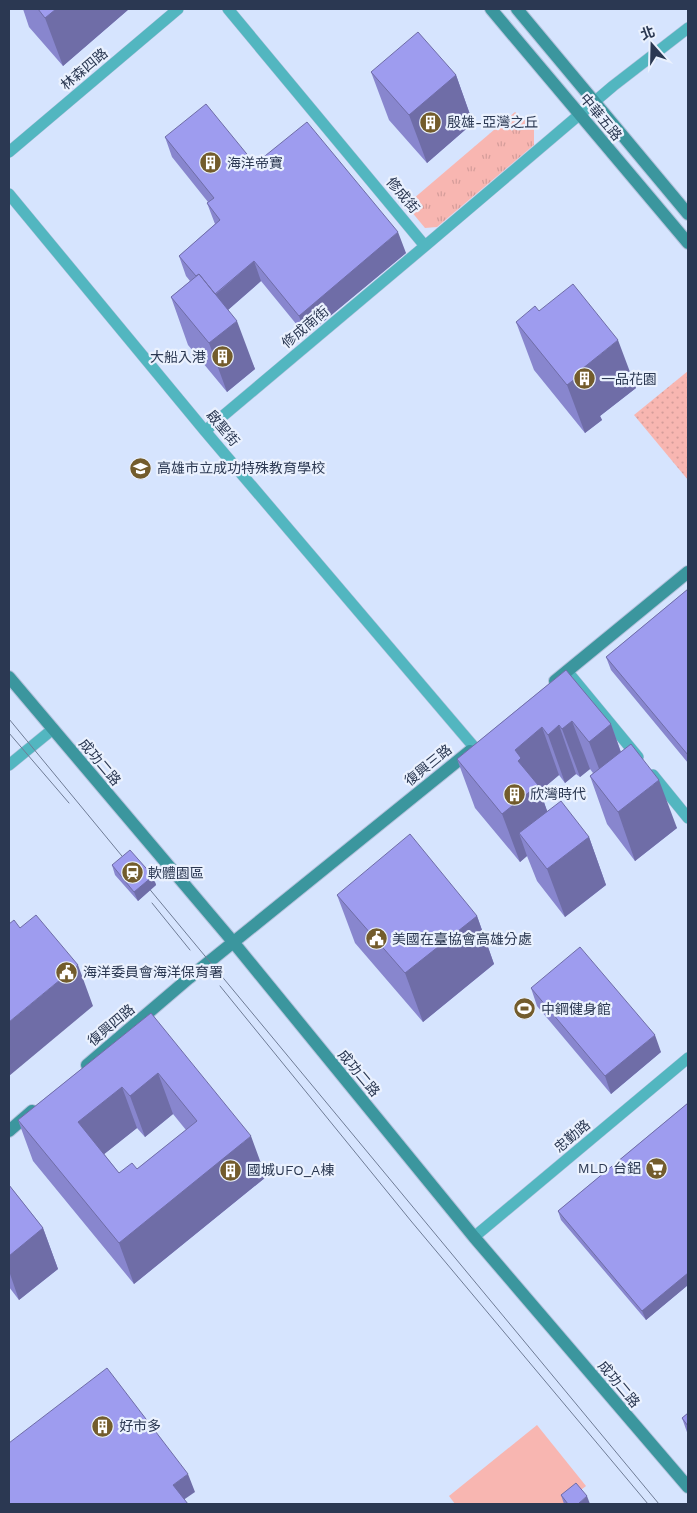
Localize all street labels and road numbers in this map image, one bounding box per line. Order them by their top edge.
street label: 林森四路 [57,45,111,93]
street label: 中華五路 [577,90,625,144]
street label: 修成街 [383,174,423,216]
street label: 修成南街 [278,303,332,351]
street label: 啟聖街 [203,407,243,449]
street label: 成功二路 [76,735,124,789]
street label: 復興三路 [401,741,455,789]
street label: 復興四路 [84,1001,138,1049]
street label: 成功二路 [335,1046,383,1100]
street label: 忠勤路 [551,1116,593,1156]
street label: 成功二路 [595,1357,643,1411]

